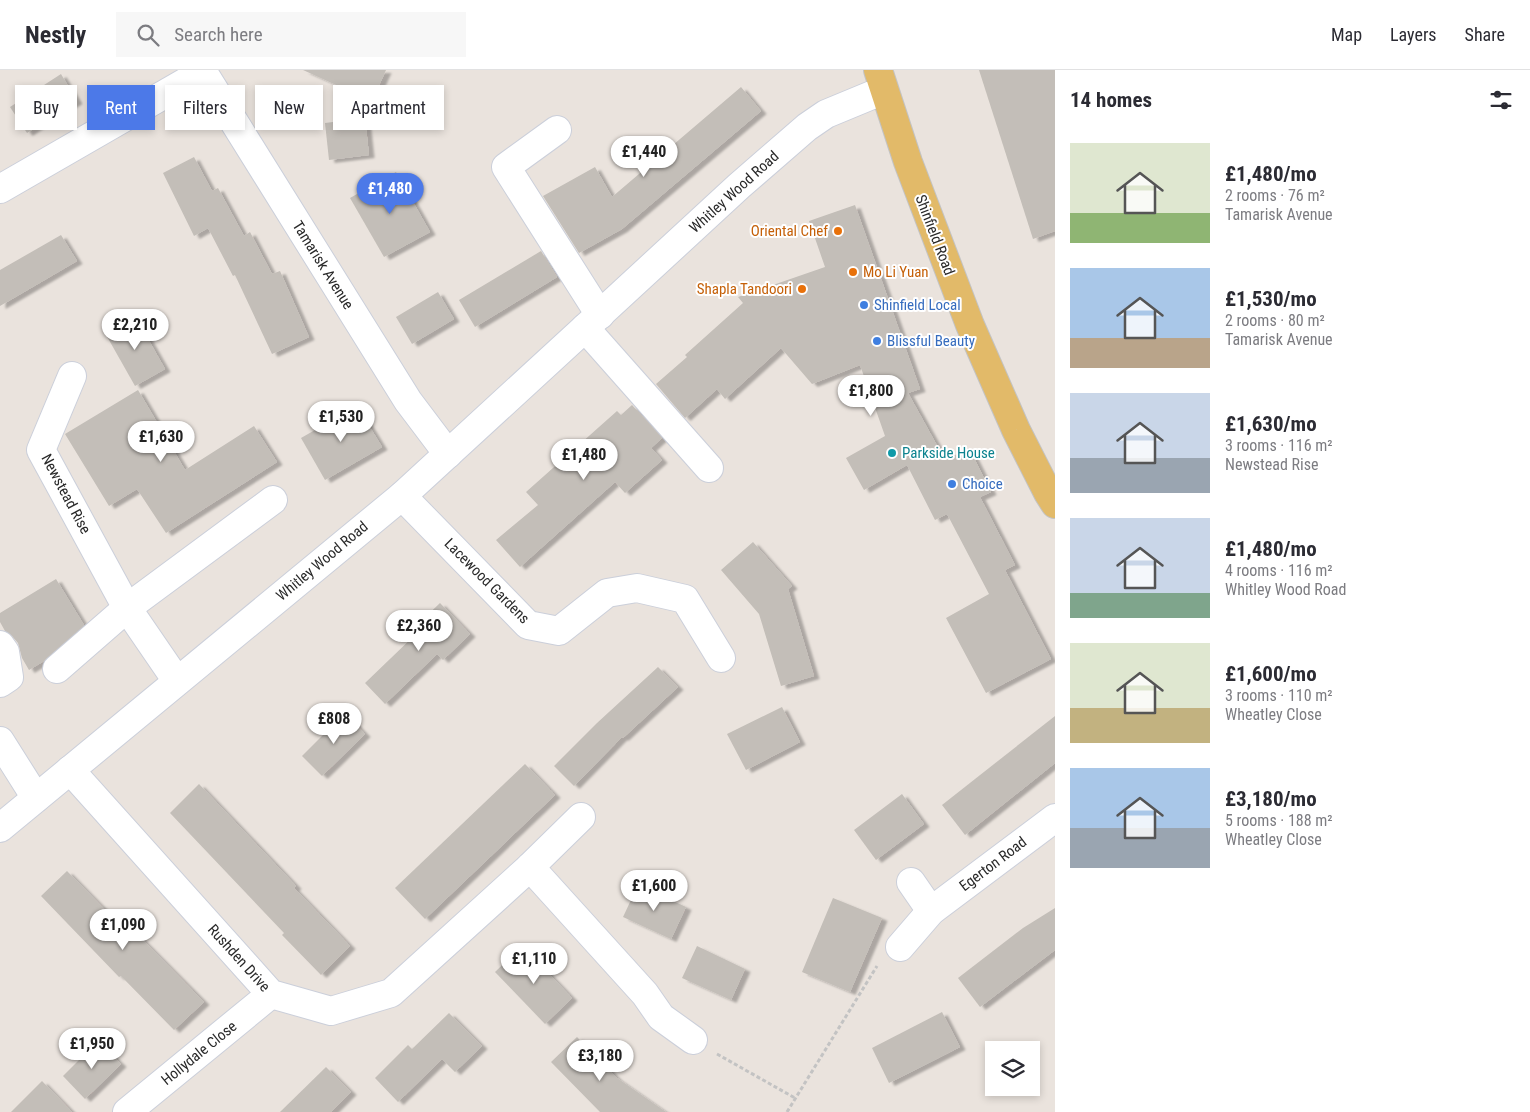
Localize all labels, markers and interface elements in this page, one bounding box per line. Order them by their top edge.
search box [116,12,466,57]
text: Nestly [25,21,86,49]
icon: search [134,21,162,49]
text: Search here [174,23,263,46]
text: Map [1331,24,1362,45]
text: Layers [1390,24,1437,45]
text: Share [1465,24,1505,45]
chip: Buy [15,85,77,130]
chip: Rent [87,85,155,130]
chip: Filters [165,85,245,130]
chip: New [255,85,323,130]
chip: Apartment [333,85,444,130]
icon: filters [1487,86,1515,114]
text: 14 homes [1070,88,1152,112]
pin: £1,440 [603,136,685,178]
text: £1,440 [622,142,666,161]
street label: Whitley Wood Road [686,147,782,237]
text: £1,480/mo [1225,162,1317,186]
icon: home [1110,163,1170,223]
pin: £1,480 [349,172,431,215]
text: £1,480 [368,179,412,198]
text: 2 rooms · 76 m² [1225,186,1325,205]
street label: Shinfield Road [911,192,959,278]
text: Tamarisk Avenue [1225,205,1333,224]
street label: Tamarisk Avenue [289,217,357,313]
place label: Oriental Chef [751,222,828,240]
marker: Oriental Chef [832,225,844,237]
place label: Mo Li Yuan [863,263,929,281]
marker: Mo Li Yuan [847,266,859,278]
place label: Shapla Tandoori [697,280,792,298]
marker: Shapla Tandoori [796,283,808,295]
text: £1,530/mo [1225,287,1317,311]
icon: home [1110,288,1170,348]
place label: Shinfield Local [874,296,961,314]
marker: Shinfield Local [858,299,870,311]
pin: £2,210 [94,308,176,351]
text: 2 rooms · 80 m² [1225,311,1325,330]
text: £2,210 [113,315,157,334]
text: Tamarisk Avenue [1225,330,1333,349]
place label: Blissful Beauty [887,332,975,350]
marker: Blissful Beauty [871,335,883,347]
pin: £1,800 [830,374,912,417]
text: £1,800 [849,381,893,400]
pin: £1,530 [300,400,382,443]
text: £1,530 [319,407,363,426]
text: £1,630/mo [1225,412,1317,436]
icon: home [1110,413,1170,473]
pin: £1,630 [120,420,202,463]
text: £1,630 [139,427,183,446]
text: 3 rooms · 116 m² [1225,436,1333,455]
pin: £1,480 [543,438,625,481]
place label: Parkside House [902,444,995,462]
text: £1,480 [562,445,606,464]
marker: Parkside House [886,447,898,459]
street label: Newstead Rise [37,451,95,537]
text: Newstead Rise [1225,455,1319,474]
place label: Choice [962,475,1003,493]
marker: Choice [946,478,958,490]
street label: Whitley Wood Road [273,518,371,604]
street label: Lacewood Gardens [441,535,533,627]
text: £1,480/mo [1225,537,1317,561]
icon: home [1110,538,1170,598]
text: 4 rooms · 116 m² [1225,561,1333,580]
text: Whitley Wood Road [1225,580,1346,599]
pin: £2,360 [378,610,460,652]
text: £2,360 [397,616,441,635]
text: £1,600/mo [1225,662,1317,686]
icon: home [1110,663,1170,723]
text: 3 rooms · 110 m² [1225,686,1333,705]
pin: £808 [304,702,364,745]
text: Wheatley Close [1225,705,1322,724]
text: £808 [318,709,350,728]
text: £3,180/mo [1225,787,1317,811]
icon: home [1110,788,1170,848]
text: 5 rooms · 188 m² [1225,811,1333,830]
text: Wheatley Close [1225,830,1322,849]
street label: Egerton Road [956,833,1030,895]
pin: £1,600 [613,870,695,912]
text: £1,600 [632,876,676,895]
pin: £1,090 [82,908,164,951]
text: £1,090 [101,915,145,934]
street label: Rushden Drive [204,921,274,995]
pin: £1,110 [493,942,575,985]
text: £1,110 [512,949,556,968]
street label: Hollydale Close [158,1017,240,1089]
pin: £1,950 [51,1028,133,1070]
text: £1,950 [70,1034,114,1053]
pin: £3,180 [559,1040,641,1082]
map controls [985,1041,1040,1096]
button: layers [985,1041,1040,1096]
text: £3,180 [578,1046,622,1065]

